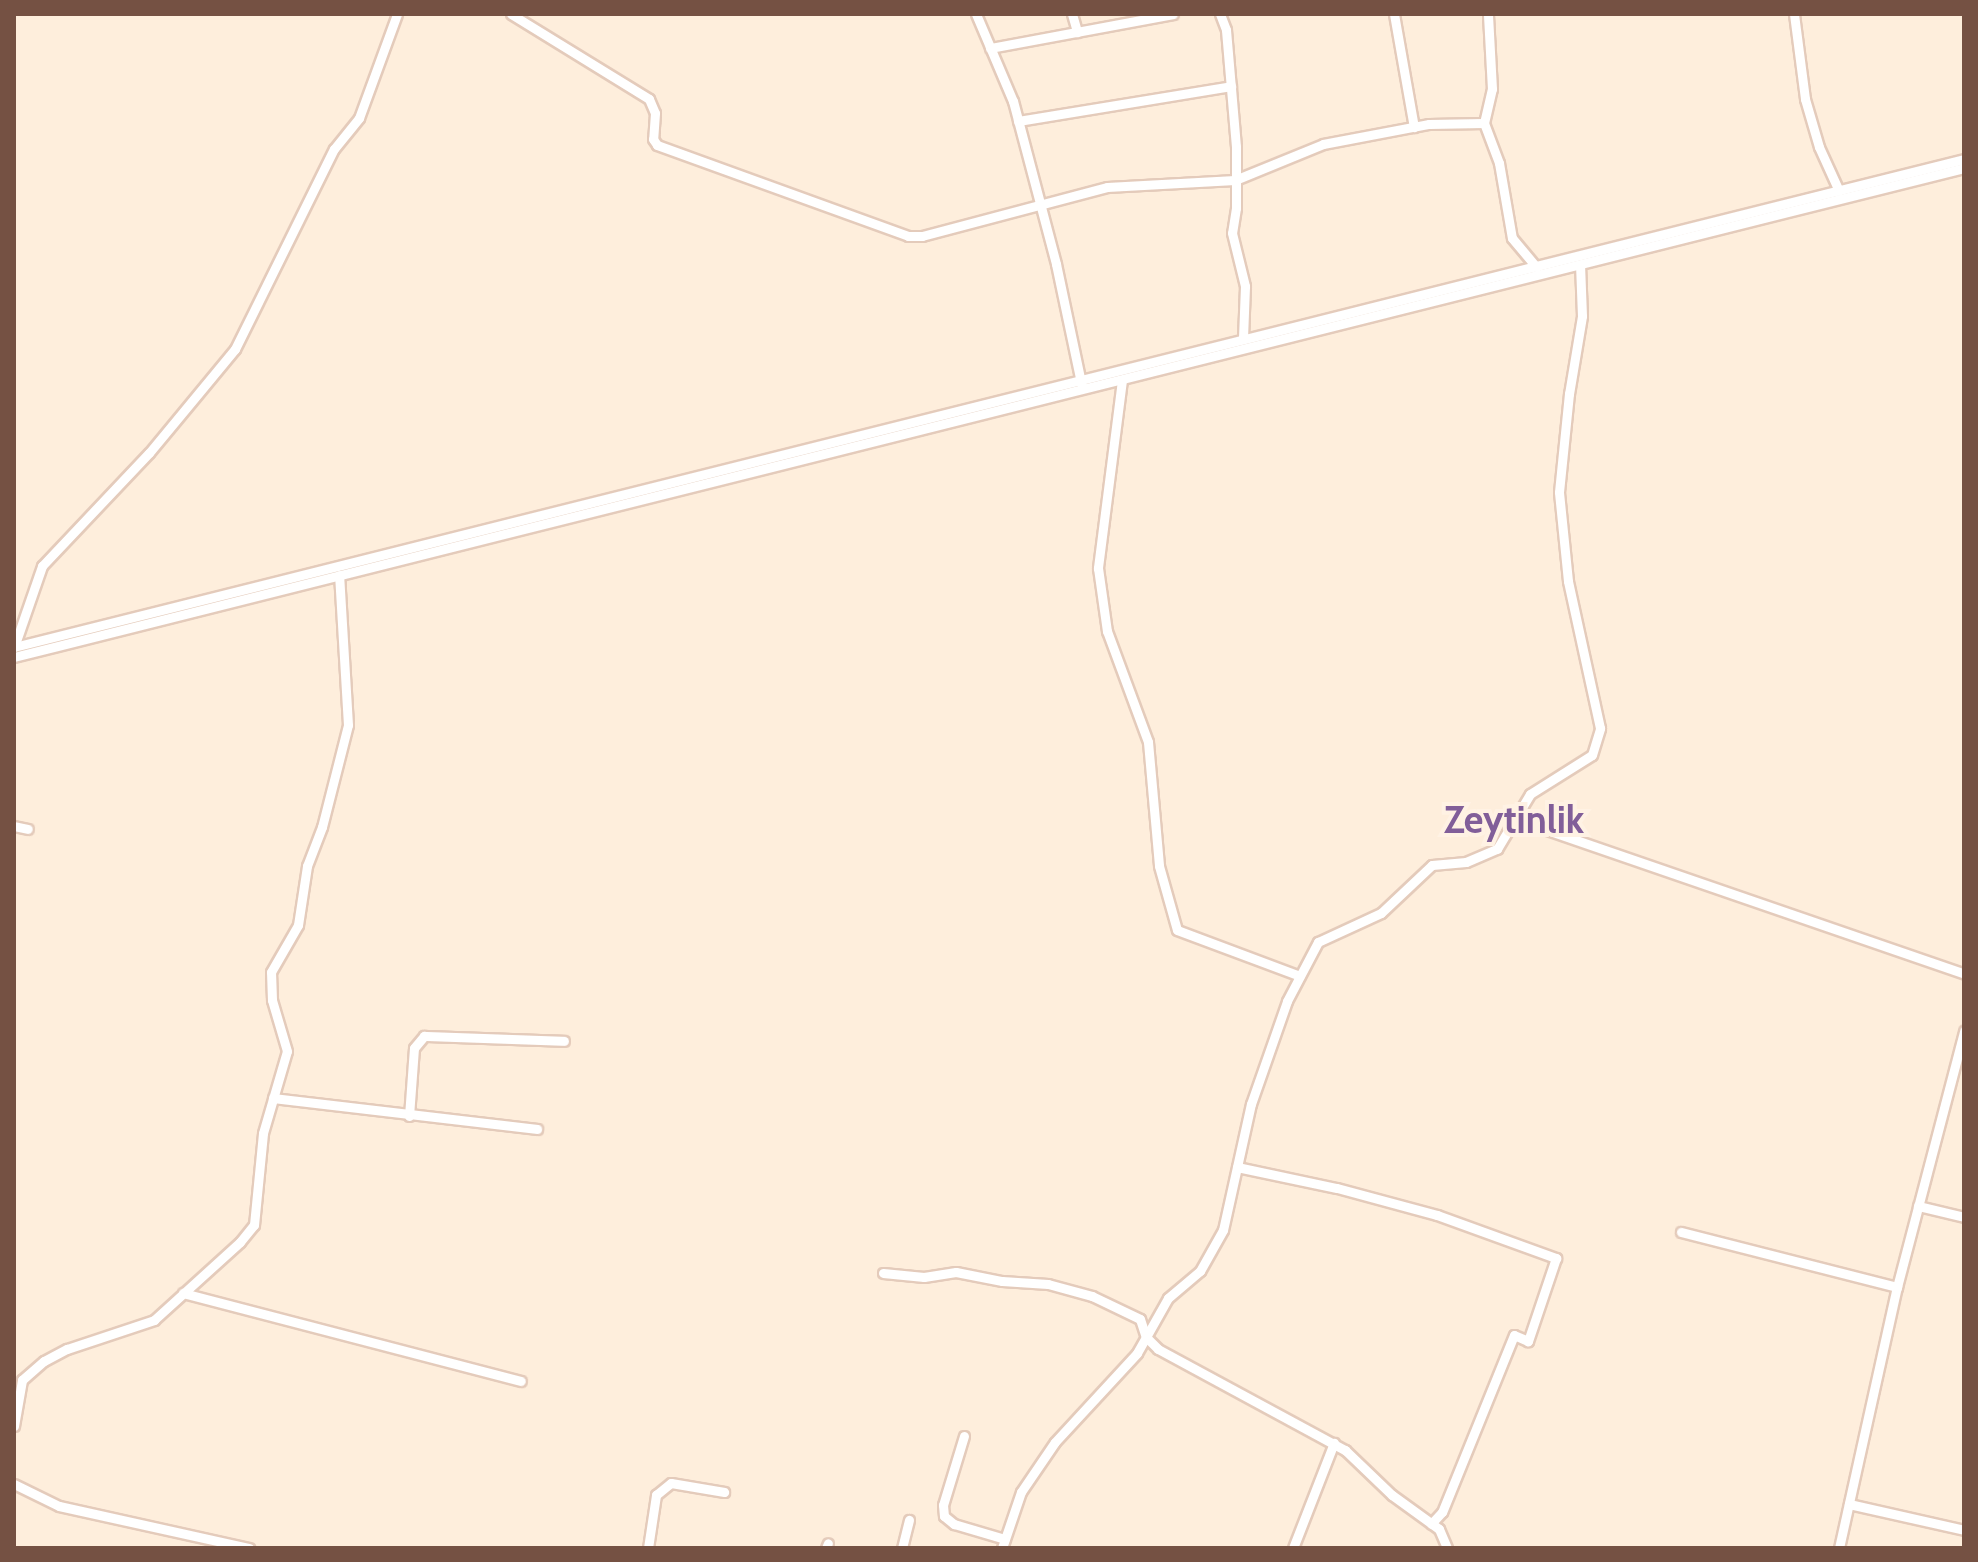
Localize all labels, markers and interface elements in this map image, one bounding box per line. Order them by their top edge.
district label: Zeytinlik [1444,797,1584,843]

